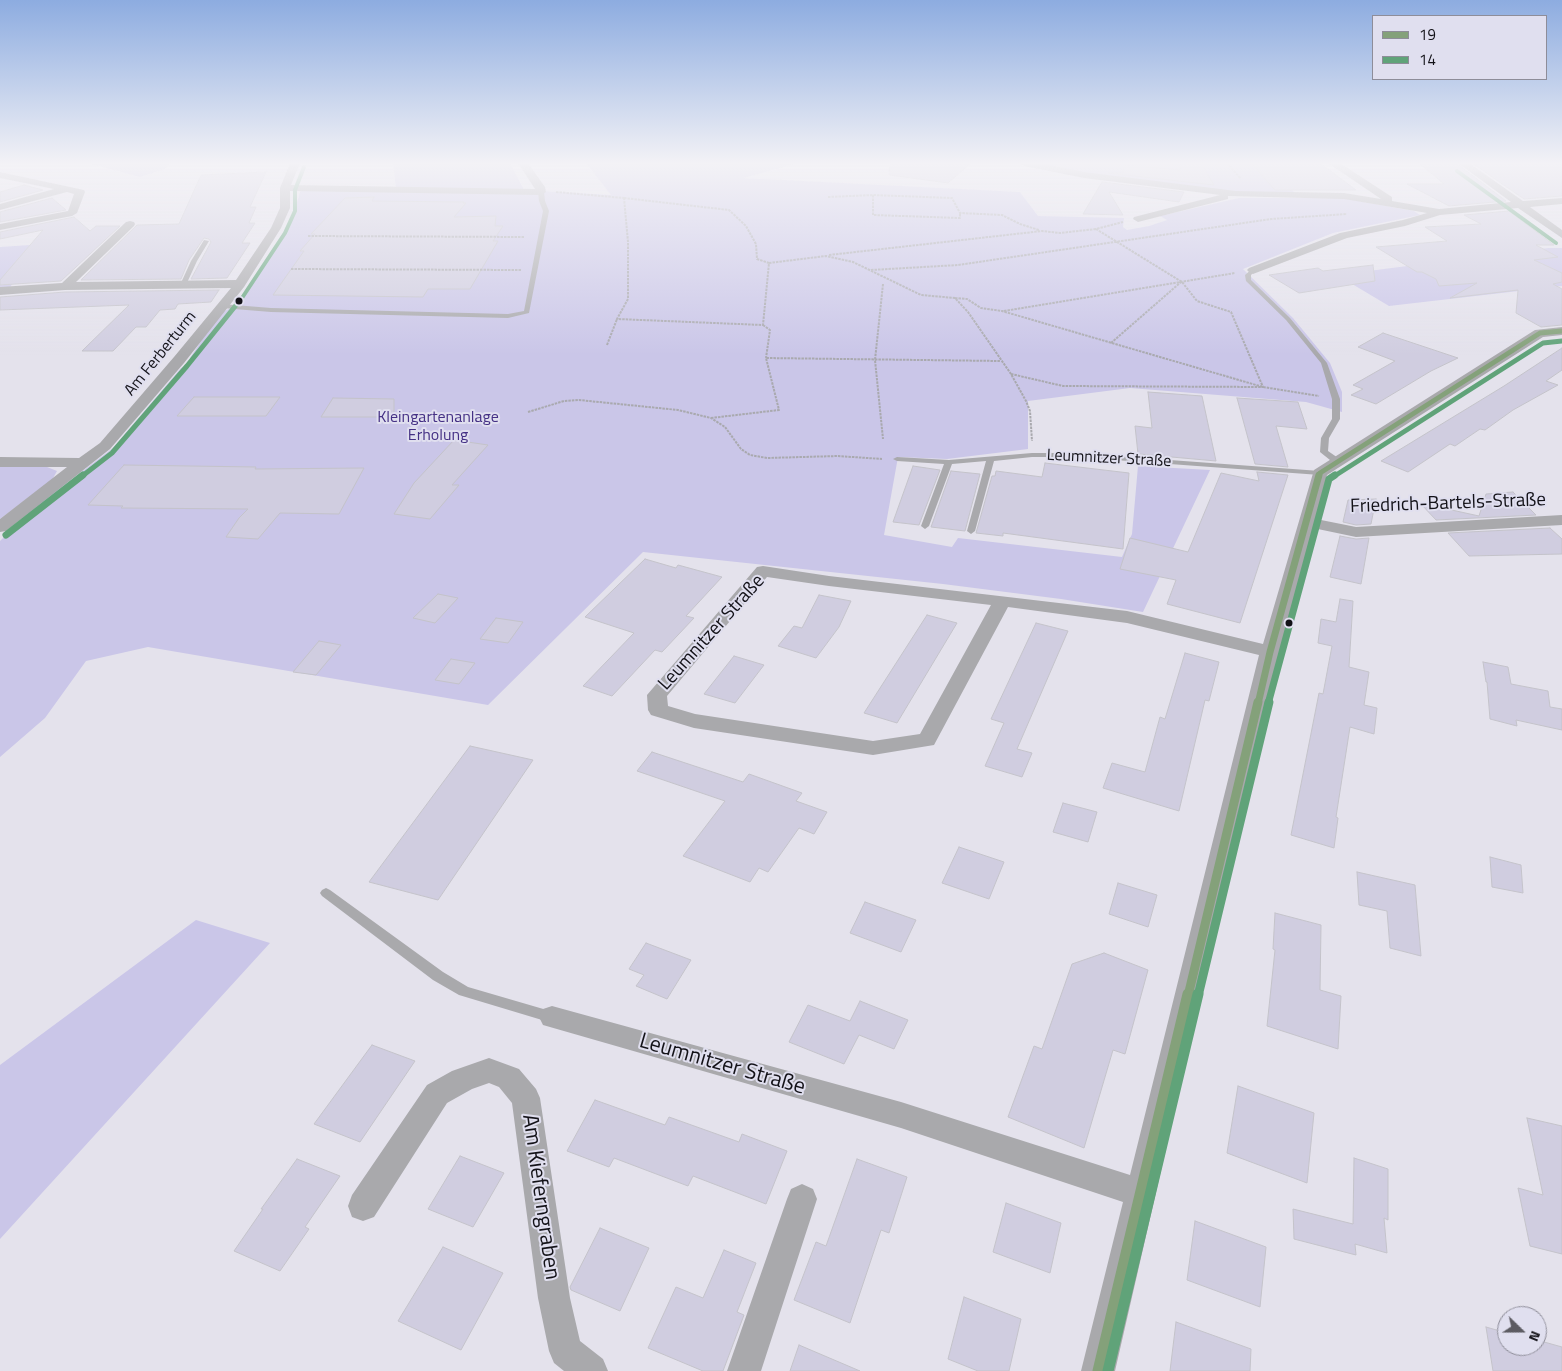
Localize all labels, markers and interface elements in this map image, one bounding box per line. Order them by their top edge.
legend [1372,15,1547,80]
text: 19 [1419,23,1436,46]
text: 14 [1419,48,1436,71]
unlabelled marker [234,296,244,306]
street label: Am Ferberturm [121,308,201,400]
park label: Kleingartenanlage Erholung [377,408,499,446]
street label: Leumnitzer Straße [1046,446,1172,472]
street label: Friedrich-Bartels-Straße [1350,489,1546,519]
street label: Leumnitzer Straße [654,570,770,696]
unlabelled marker [1284,618,1294,628]
street label: Leumnitzer Straße [636,1029,808,1101]
street label: Am Kieferngraben [515,1113,565,1281]
north arrow [1497,1306,1547,1356]
text: N [1524,1328,1547,1345]

